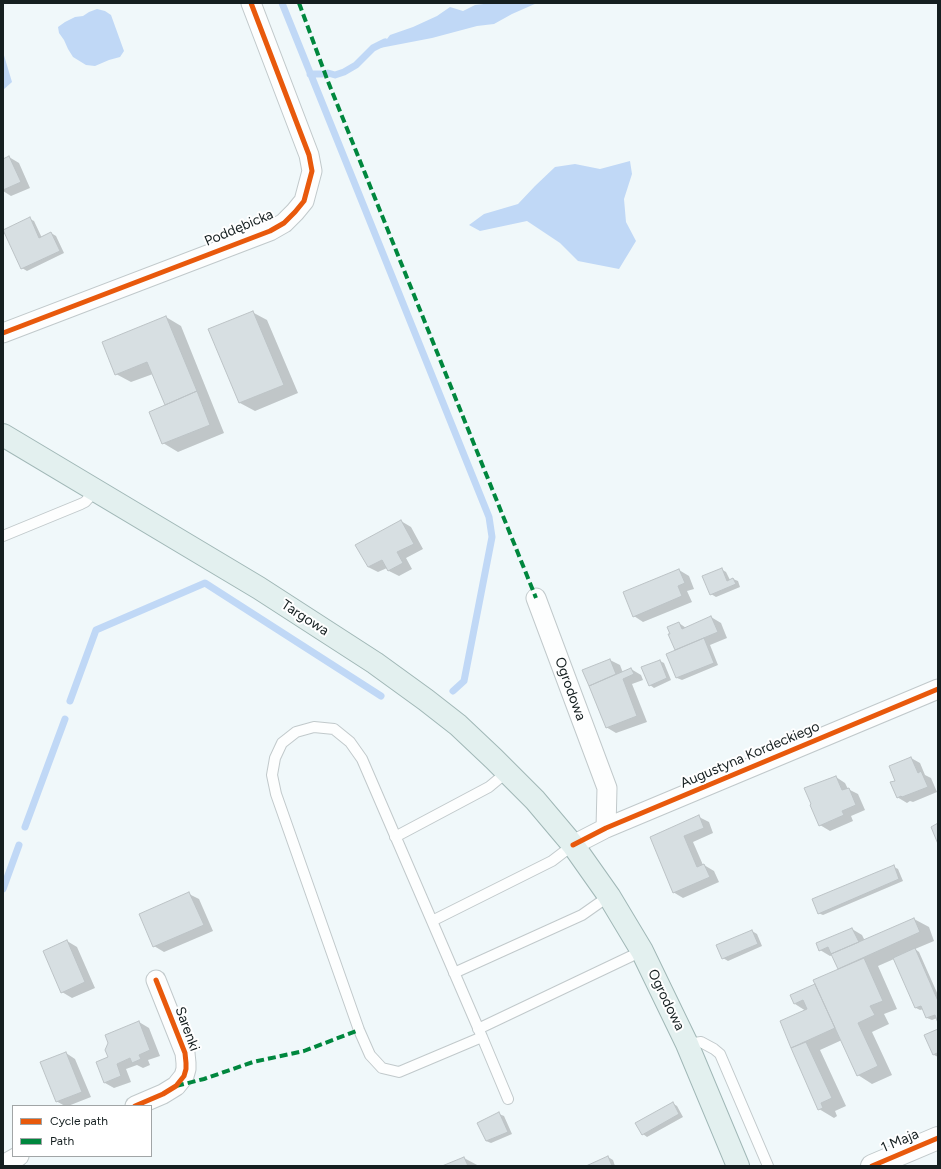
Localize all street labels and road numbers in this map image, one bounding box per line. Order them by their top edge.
street label: Poddębicka [202,206,276,250]
street label: Targowa [278,597,332,639]
street label: Ogrodowa [551,655,589,723]
street label: Augustyna Kordeckiego [678,718,822,792]
street label: Ogrodowa [644,967,688,1033]
street label: Sarenki [171,1005,203,1053]
street label: 1 Maja [879,1126,921,1156]

